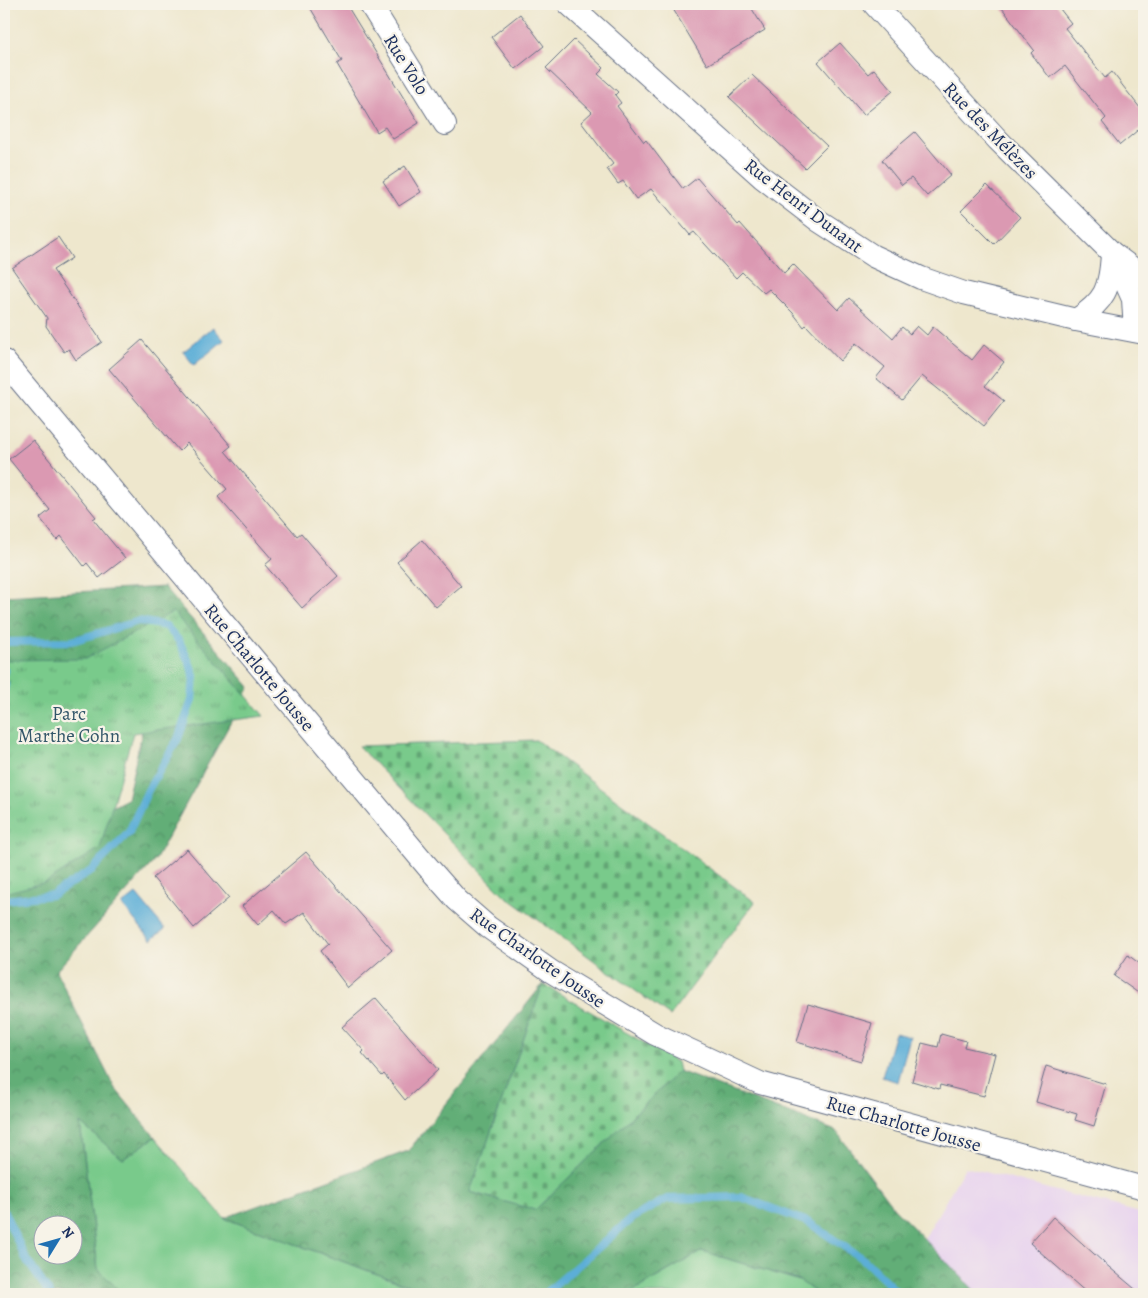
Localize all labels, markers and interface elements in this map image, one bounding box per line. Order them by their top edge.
street label: Rue Volo [377,29,435,100]
street label: Rue des Mélèzes [937,76,1043,185]
street label: Rue Henri Dunant [739,153,868,259]
street label: Rue Charlotte Jousse [198,598,321,737]
park label: Parc Marthe Cohn [18,701,120,749]
street label: Rue Charlotte Jousse [465,901,610,1014]
street label: Rue Charlotte Jousse [823,1089,984,1158]
north arrow [32,1216,82,1266]
text: N [57,1223,79,1242]

